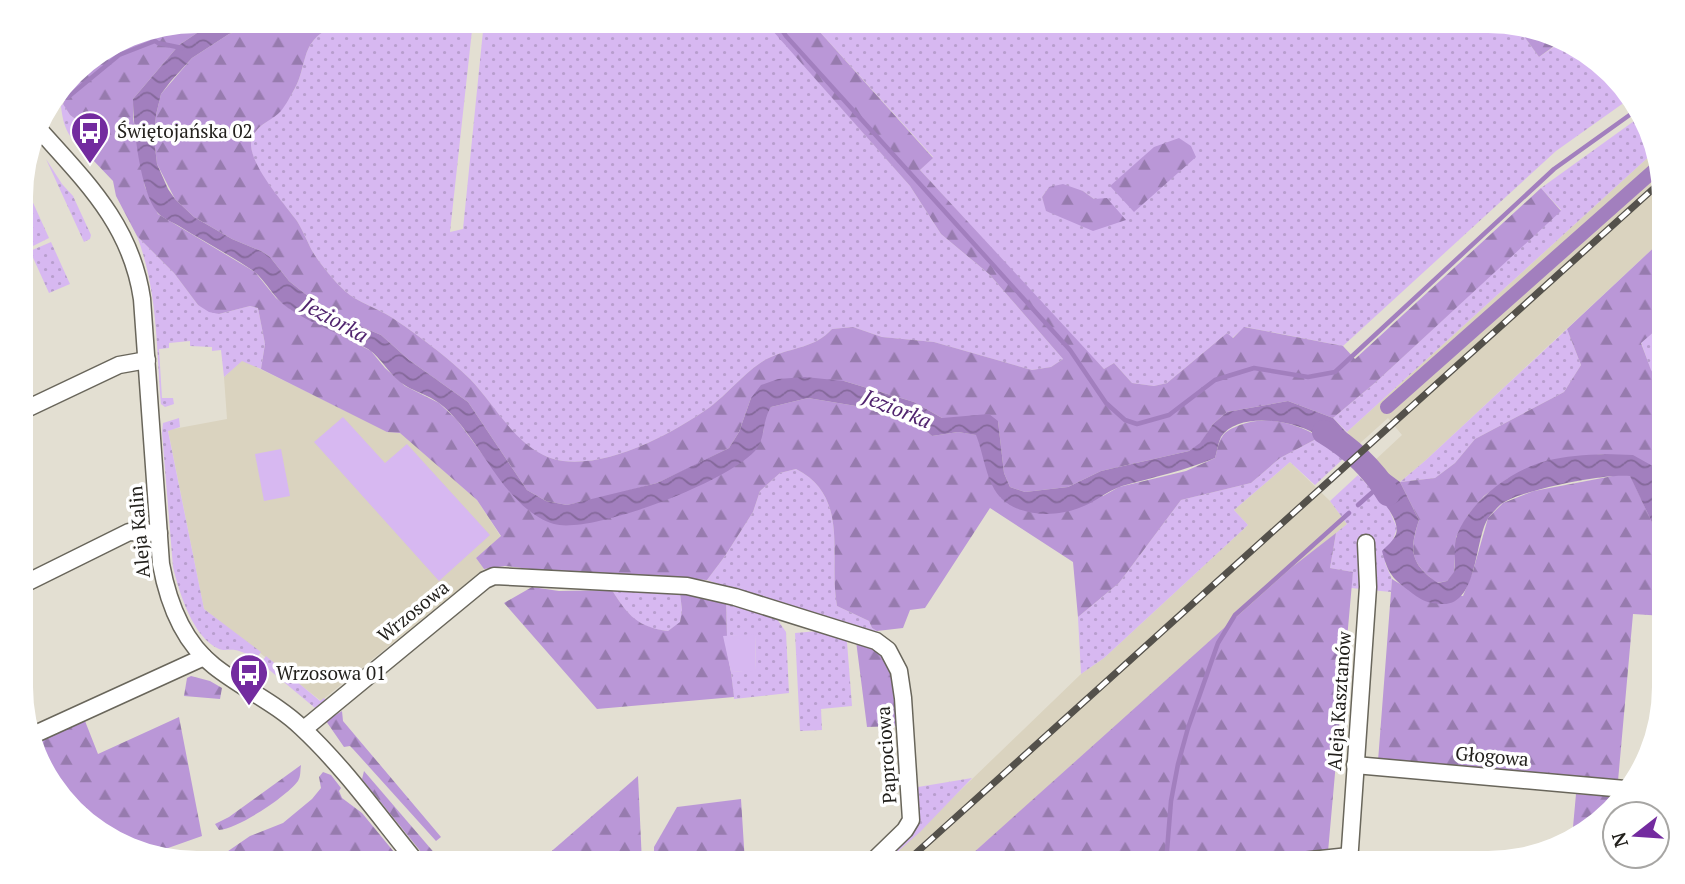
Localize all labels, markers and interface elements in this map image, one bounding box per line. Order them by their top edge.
bus stop icon: Świętojańska 02 [69,110,111,165]
place label: Świętojańska 02 [117,118,253,143]
water label: Jeziorka [297,289,373,349]
water label: Jeziorka [858,381,936,434]
street label: Aleja Kalin [122,485,155,579]
street label: Wrzosowa [372,574,454,647]
street label: Aleja Kasztanów [1321,629,1356,771]
bus stop icon: Wrzosowa 01 [228,652,270,707]
place label: Wrzosowa 01 [276,660,386,685]
street label: Paprociowa [870,705,901,805]
street label: Głogowa [1454,740,1530,771]
north arrow [1601,800,1671,870]
text: N [1605,829,1633,851]

